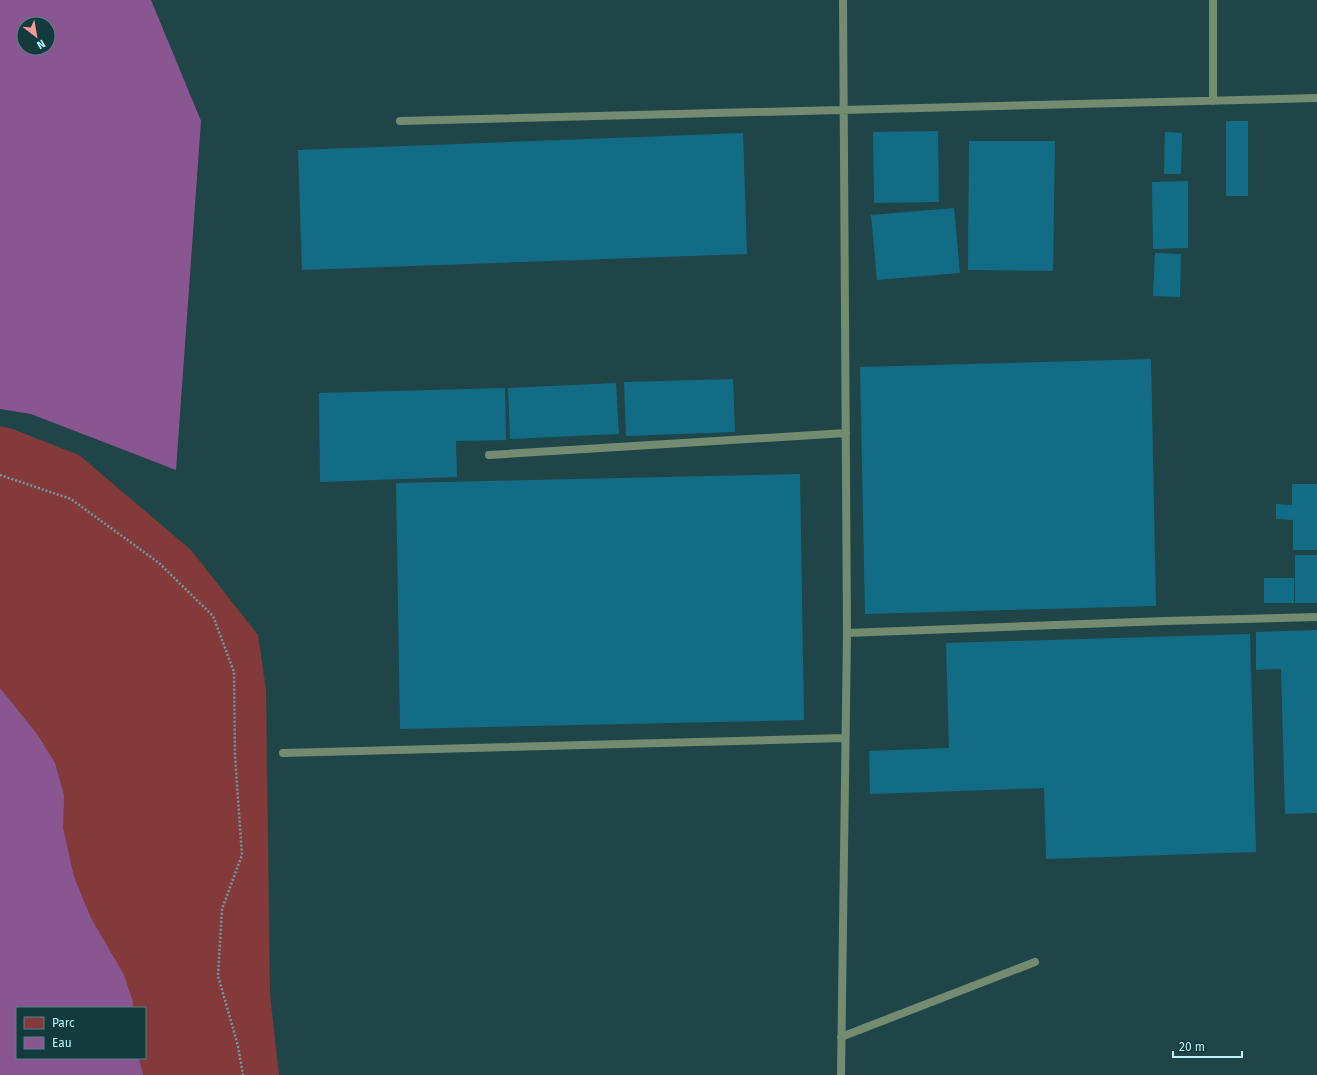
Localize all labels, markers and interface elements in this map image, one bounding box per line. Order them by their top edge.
north arrow [16,16,56,56]
text: N [34,37,47,52]
legend [16,1007,146,1059]
text: Parc [52,1016,75,1030]
scale bar [1173,1033,1242,1059]
text: Eau [52,1036,72,1050]
text: 20 m [1179,1040,1205,1054]

